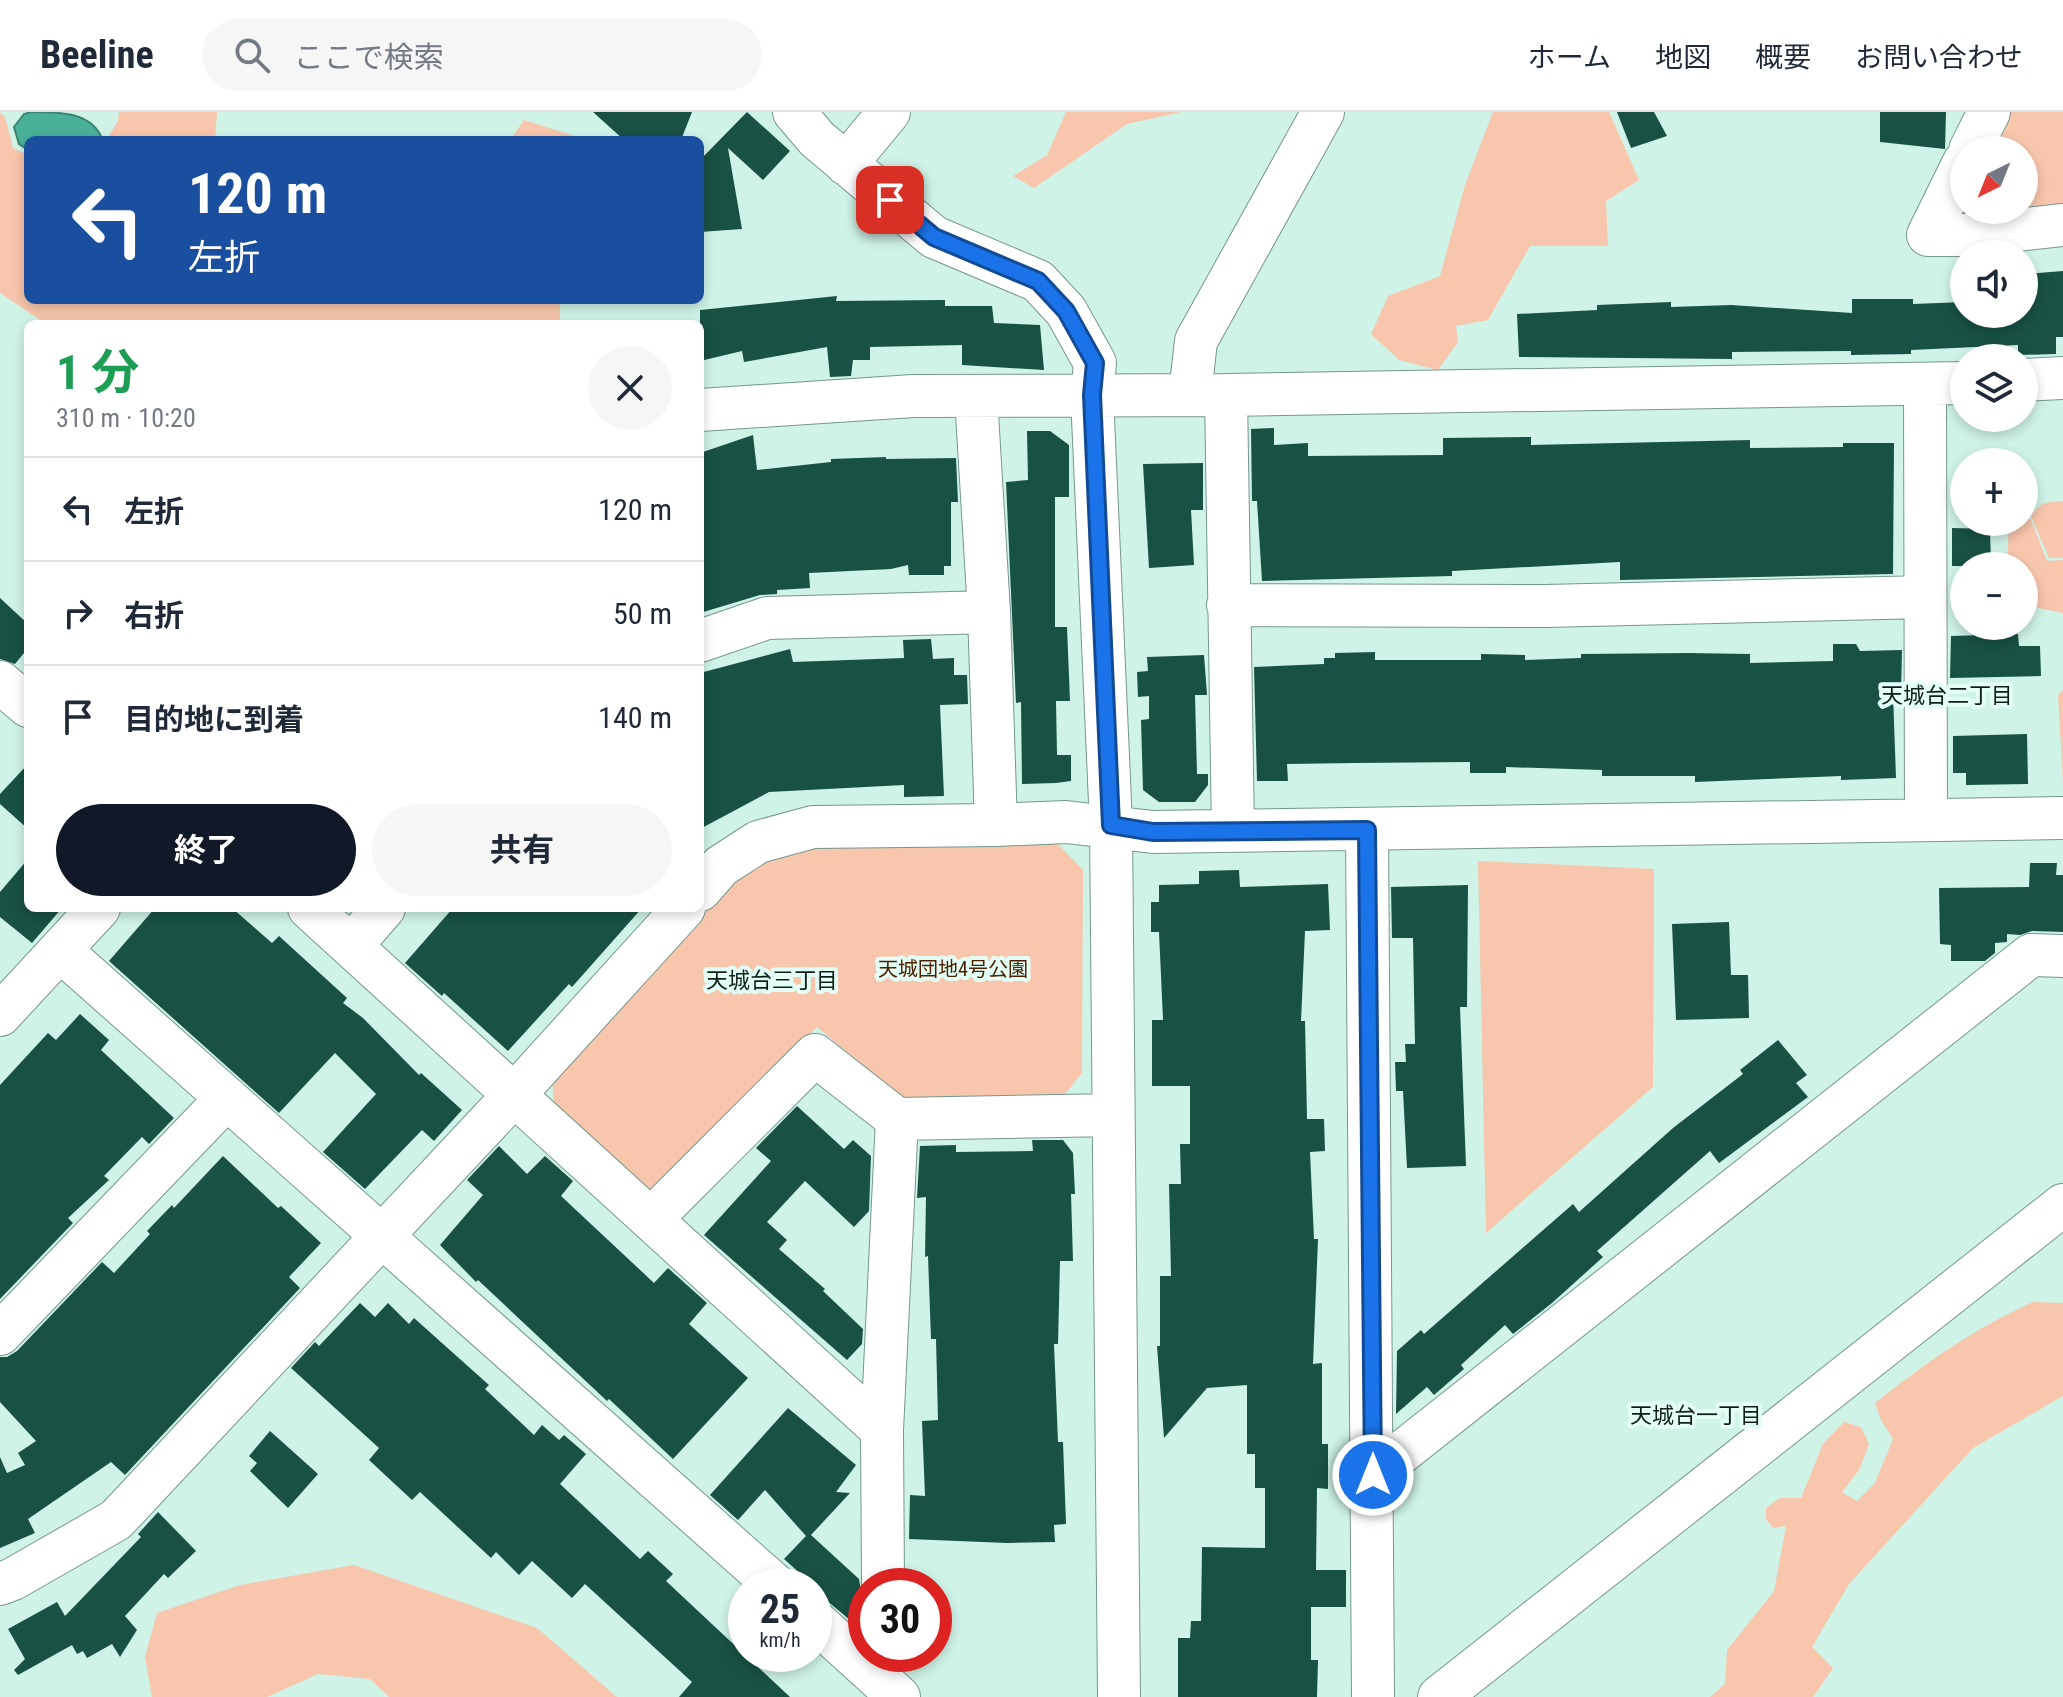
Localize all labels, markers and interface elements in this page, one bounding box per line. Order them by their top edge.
search box [202,19,762,91]
text: Beeline [40,33,154,77]
icon: search [230,33,274,77]
text: ここで検索 [294,40,444,75]
text: ホーム [1528,41,1611,74]
text: 地図 [1655,41,1711,74]
text: 概要 [1755,41,1811,74]
text: お問い合わせ [1855,41,2023,74]
north arrow [1950,136,2038,224]
map controls [1950,136,2038,640]
text: 120 m [188,161,327,227]
pin [856,166,924,234]
icon: left [56,168,160,272]
icon: arrive [868,178,912,222]
text: 左折 [188,237,260,279]
button: sound [1950,240,2038,328]
text: 1 分 [56,344,139,401]
button: layers [1950,344,2038,432]
button: close [588,346,672,430]
text: 310 m · 10:20 [56,403,196,433]
button: + [1950,448,2038,536]
icon: left [56,487,100,531]
text: 120 m [598,492,672,527]
text: 左折 [124,494,184,529]
button: − [1950,552,2038,640]
icon: right [56,591,100,635]
text: 50 m [613,596,672,631]
text: 右折 [124,598,184,633]
district label: 天城台二丁目 [1881,683,2013,708]
icon: arrive [56,695,100,739]
text: 140 m [598,700,672,735]
text: 目的地に到着 [124,702,304,737]
button: 終了 [56,804,356,896]
button: 共有 [372,804,672,896]
park label: 天城団地4号公園 [878,957,1028,981]
district label: 天城台三丁目 [706,968,838,993]
district label: 天城台一丁目 [1630,1403,1762,1428]
position arrow [1331,1433,1415,1517]
speed limit sign: 30 [848,1568,952,1672]
text: 25 [760,1586,800,1633]
text: km/h [759,1628,801,1652]

